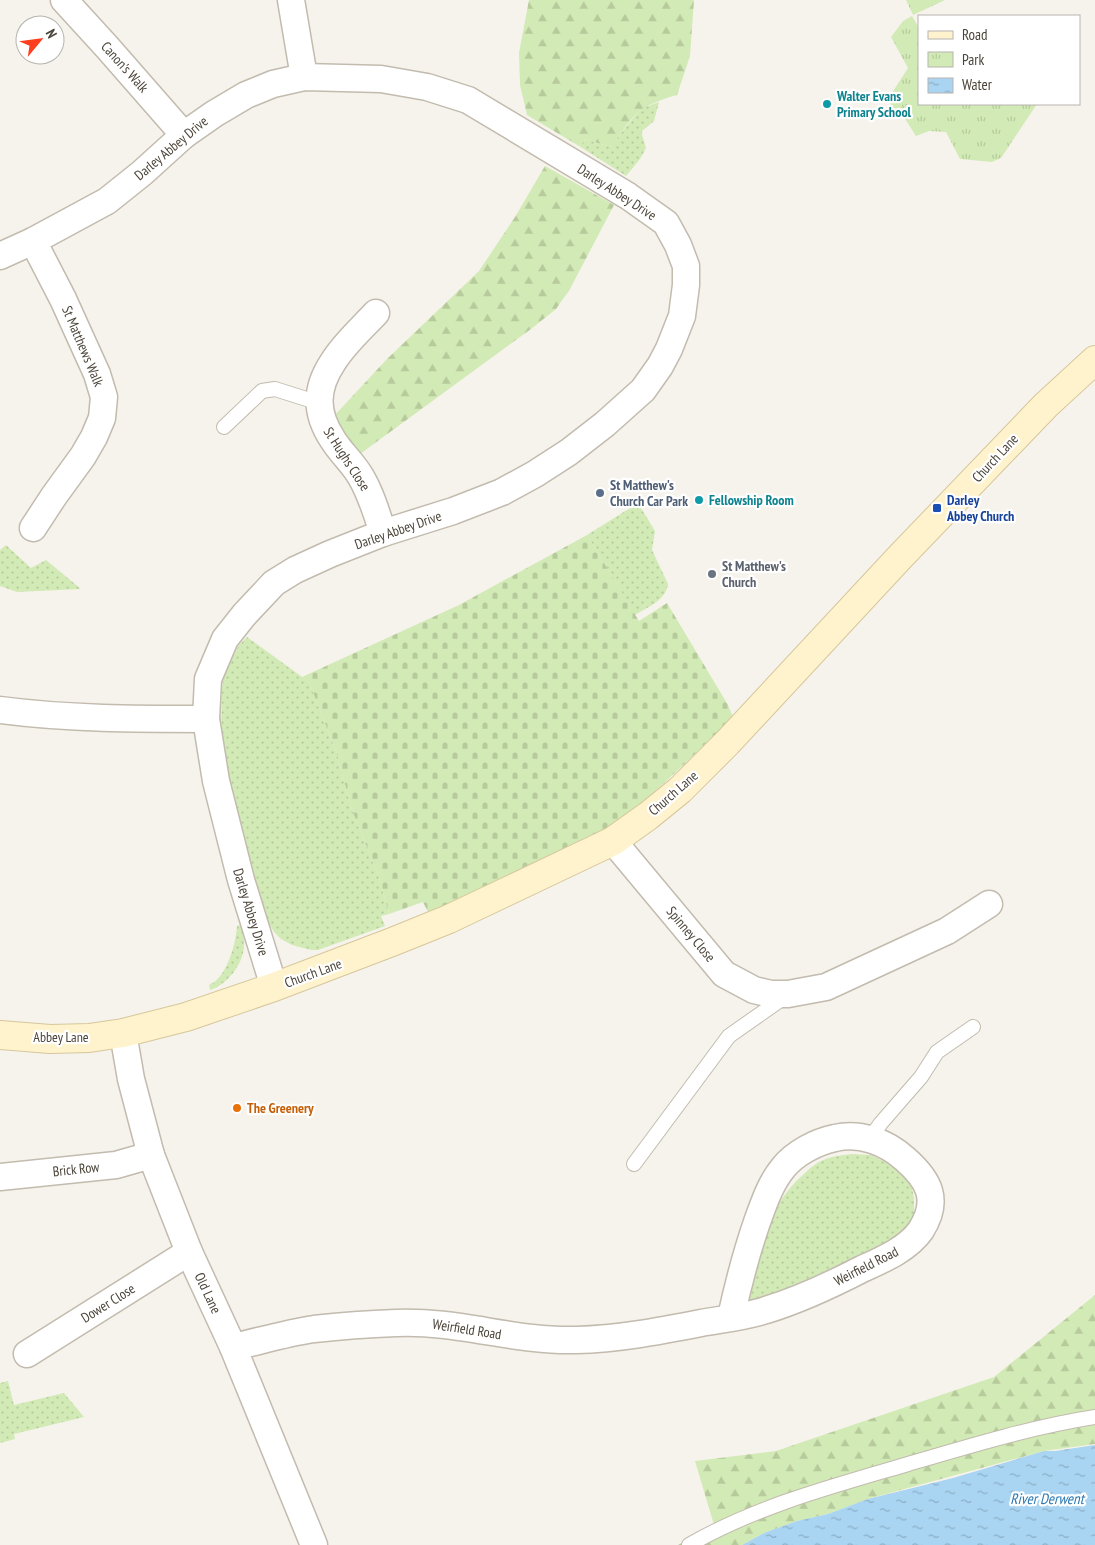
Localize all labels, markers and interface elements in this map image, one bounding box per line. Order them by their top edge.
north arrow [15,15,65,65]
legend [918,15,1080,105]
text: Road [962,25,988,44]
text: N [42,26,61,41]
street label: Canon's Walk [97,38,153,97]
text: Park [962,50,984,69]
text: Water [962,75,993,94]
place label: Walter Evans Primary School [836,87,912,121]
marker: Walter Evans Primary School [821,98,833,110]
street label: Darley Abbey Drive [131,112,212,184]
street label: Darley Abbey Drive [574,160,660,224]
street label: St Matthews Walk [58,303,108,390]
street label: St Hughs Close [320,424,374,494]
street label: Church Lane [968,430,1022,486]
place label: St Matthew's Church Car Park [610,476,688,510]
marker: St Matthew's Church Car Park [594,487,606,499]
place label: Fellowship Room [709,491,794,509]
place label: Darley Abbey Church [946,491,1014,525]
marker: Fellowship Room [693,494,705,506]
marker: Darley Abbey Church [931,502,943,514]
street label: Darley Abbey Drive [352,507,444,553]
place label: St Matthew's Church [722,557,786,591]
marker: St Matthew's Church [706,568,718,580]
street label: Church Lane [645,766,702,819]
street label: Darley Abbey Drive [229,866,273,958]
street label: Spinney Close [663,903,720,966]
street label: Church Lane [282,954,344,992]
street label: Abbey Lane [33,1028,89,1046]
place label: The Greenery [247,1099,314,1117]
marker: The Greenery [231,1102,243,1114]
street label: Brick Row [52,1158,101,1180]
street label: Weirfield Road [831,1242,901,1290]
street label: Old Lane [191,1270,225,1317]
street label: Dower Close [78,1279,138,1327]
street label: Weirfield Road [431,1315,503,1343]
water label: River Derwent [1010,1489,1086,1508]

